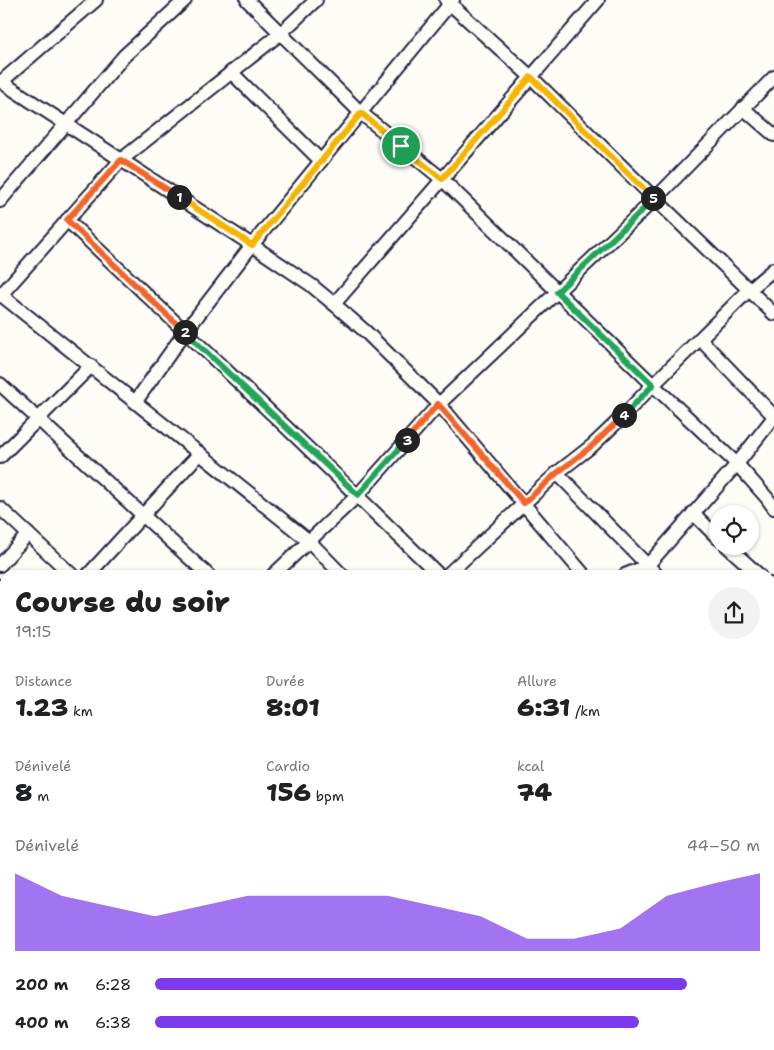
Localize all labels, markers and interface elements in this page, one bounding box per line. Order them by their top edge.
pin [380,125,422,167]
icon: arrive [387,132,415,160]
pin: 1 [166,184,192,210]
pin: 5 [640,186,666,210]
text: 1 [176,188,183,206]
text: 5 [649,189,658,207]
pin: 2 [172,320,198,344]
text: 2 [181,323,190,341]
pin: 4 [612,402,636,428]
text: 4 [620,406,629,424]
pin: 3 [394,428,420,452]
text: 3 [403,431,412,449]
map controls [709,505,759,555]
button: locate [709,505,759,555]
text: Course du soir [15,583,230,621]
button: share [708,587,760,639]
text: 19:15 [15,621,51,642]
text: Distance [15,672,72,690]
text: Durée [266,672,305,690]
text: Allure [517,672,557,690]
text: 1.23 [15,690,68,724]
text: 8:01 [266,690,320,724]
text: 6:31 [517,690,570,724]
text: km [68,702,93,720]
text: /km [570,702,600,720]
text: Dénivelé [15,757,71,775]
text: Cardio [266,757,310,775]
text: kcal [517,757,544,775]
text: 8 [15,775,33,809]
text: 156 [266,775,311,809]
text: 74 [517,775,552,809]
text: m [33,787,49,805]
text: bpm [311,787,344,805]
text: Dénivelé [15,835,79,856]
text: 44–50 m [687,835,760,856]
text: 200 m [15,974,68,995]
text: 6:28 [95,974,131,995]
text: 400 m [15,1012,69,1033]
text: 6:38 [95,1012,131,1033]

